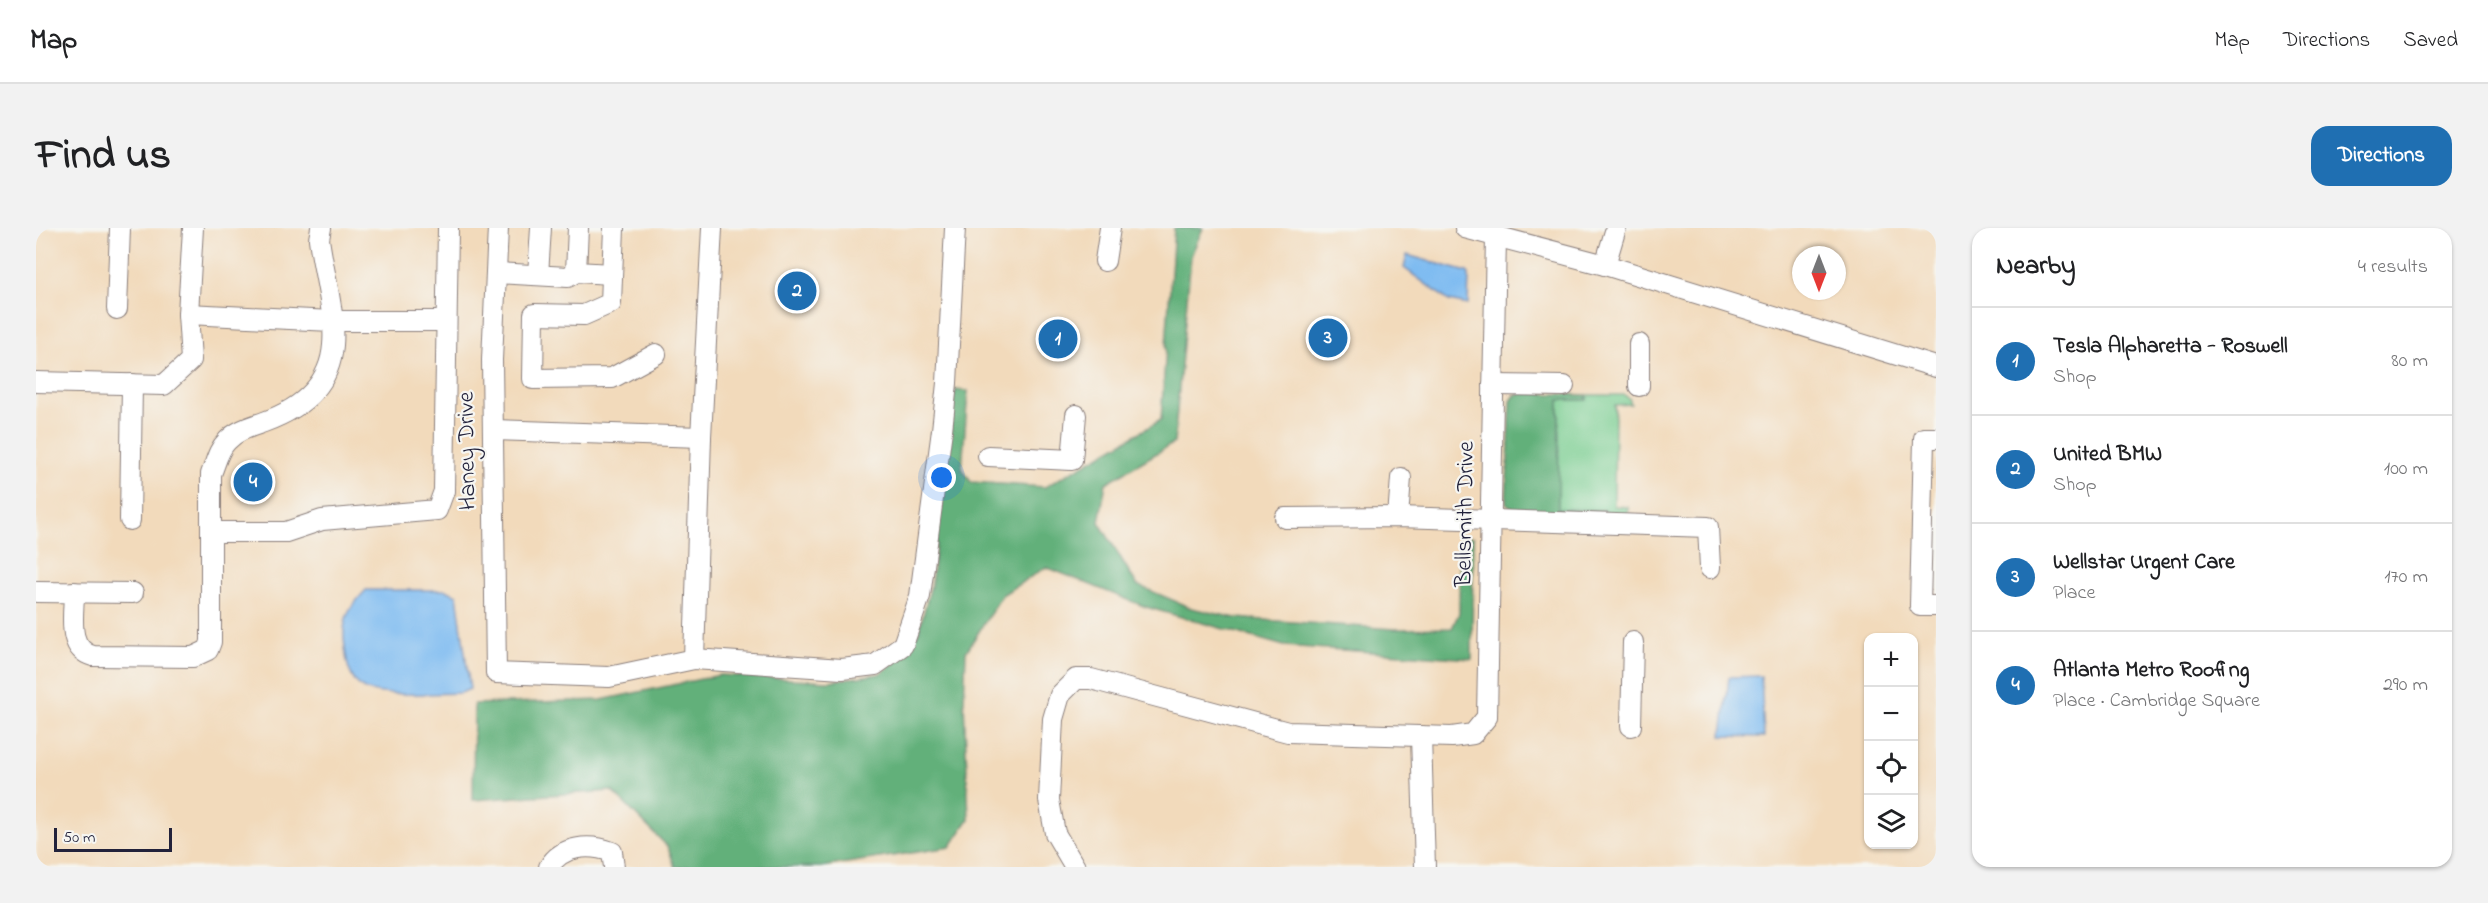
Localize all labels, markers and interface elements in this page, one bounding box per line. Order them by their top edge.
text: Map [30,21,77,62]
text: Map [2214,26,2250,56]
text: Directions [2283,26,2370,56]
text: Saved [2403,26,2458,56]
text: Find us [36,126,171,187]
button: Directions [2311,126,2452,186]
north arrow [1792,246,1846,300]
text: Nearby [1996,248,2075,286]
text: 4 results [2358,253,2428,282]
pin: 2 [778,268,816,314]
pin: 1 [1038,316,1078,362]
pin: 3 [1308,316,1348,360]
text: Tesla Alpharetta - Roswell [2053,331,2288,363]
text: 1 [2012,347,2019,376]
text: 80 m [2391,347,2428,376]
text: Shop [2053,363,2097,392]
street label: Haney Drive [449,391,488,511]
text: United BMW [2053,439,2162,471]
street label: Bellsmith Drive [1447,441,1485,588]
text: 2 [2011,455,2020,484]
text: 100 m [2384,455,2428,484]
pin: 4 [234,460,272,504]
your location [927,463,956,492]
text: Shop [2053,471,2097,500]
text: Wellstar Urgent Care [2053,547,2235,579]
text: 3 [2011,563,2020,592]
text: 170 m [2384,563,2428,592]
text: Place [2053,579,2095,608]
map controls [1864,633,1918,849]
button: + [1864,633,1918,687]
text: Atlanta Metro Roofing [2053,655,2249,687]
text: 4 [2011,671,2020,700]
text: 290 m [2383,671,2428,700]
button: − [1864,687,1918,741]
text: Place · Cambridge Square [2053,687,2260,716]
button: locate [1864,741,1918,795]
button: layers [1864,795,1918,849]
scale bar [54,825,172,852]
text: 50 m [63,826,95,850]

